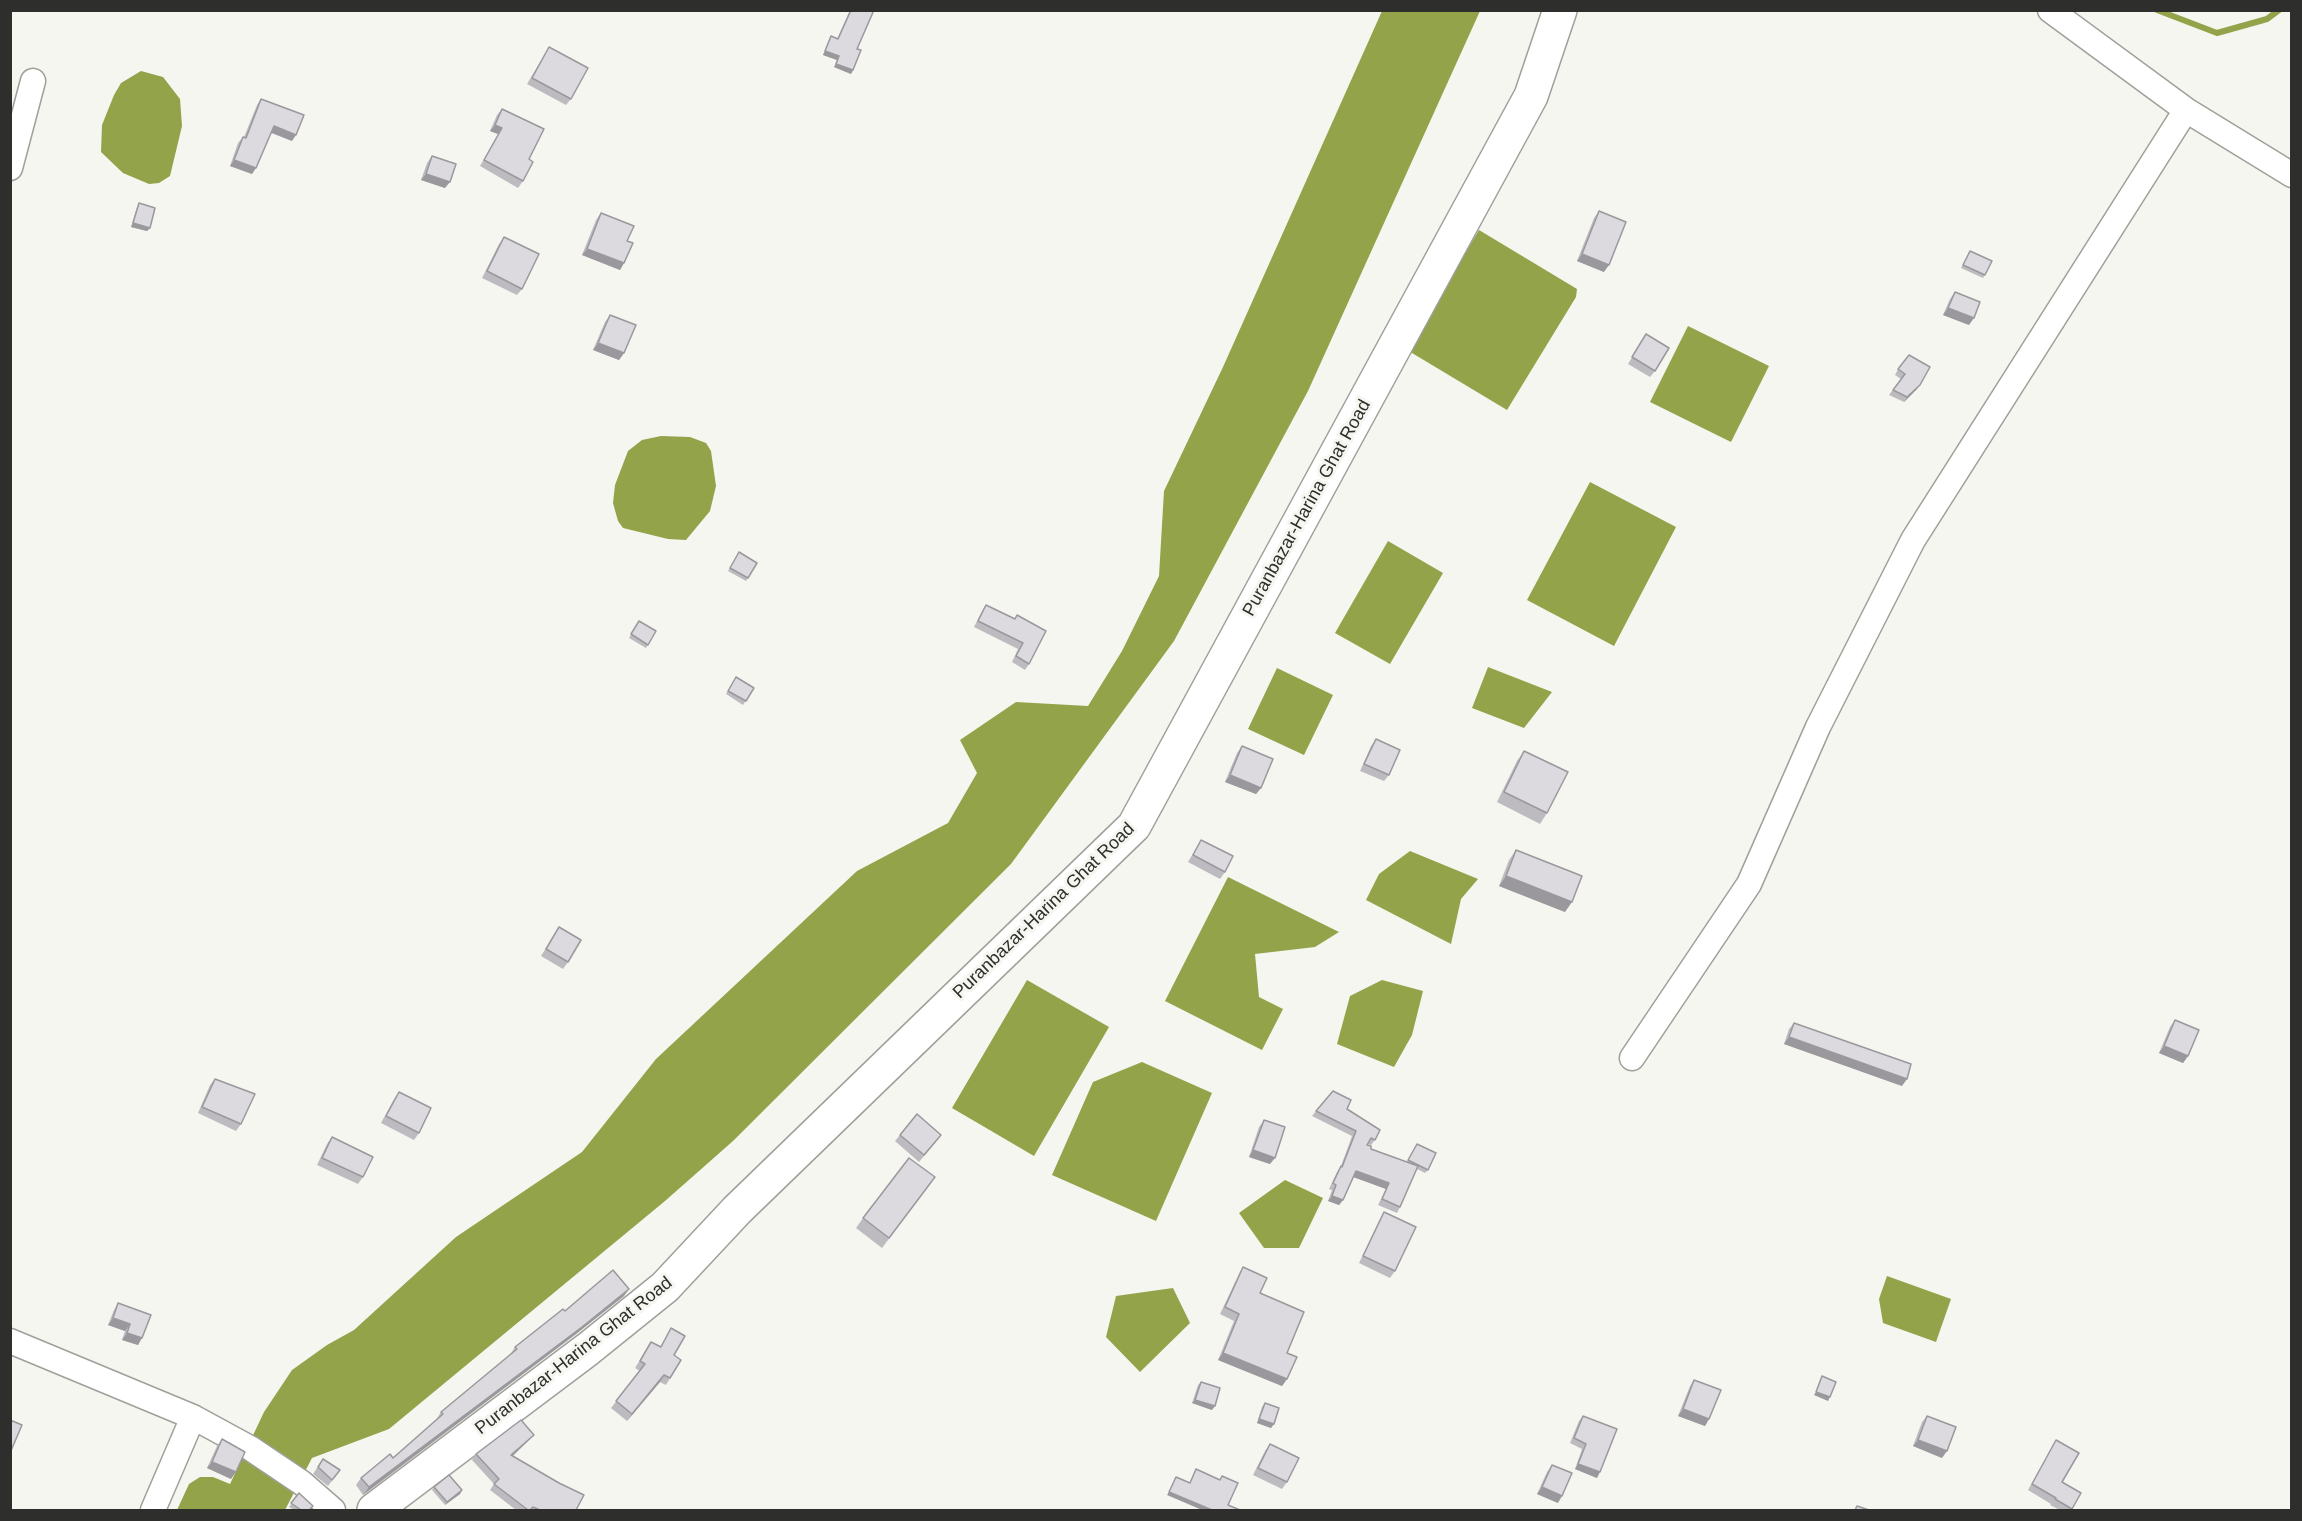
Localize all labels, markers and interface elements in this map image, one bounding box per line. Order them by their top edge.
street label: Puranbazar-Harina Ghat Road [1238,396,1376,620]
street label: Puranbazar-Harina Ghat Road [949,818,1139,1004]
street label: Puranbazar-Harina Ghat Road [471,1272,677,1440]

